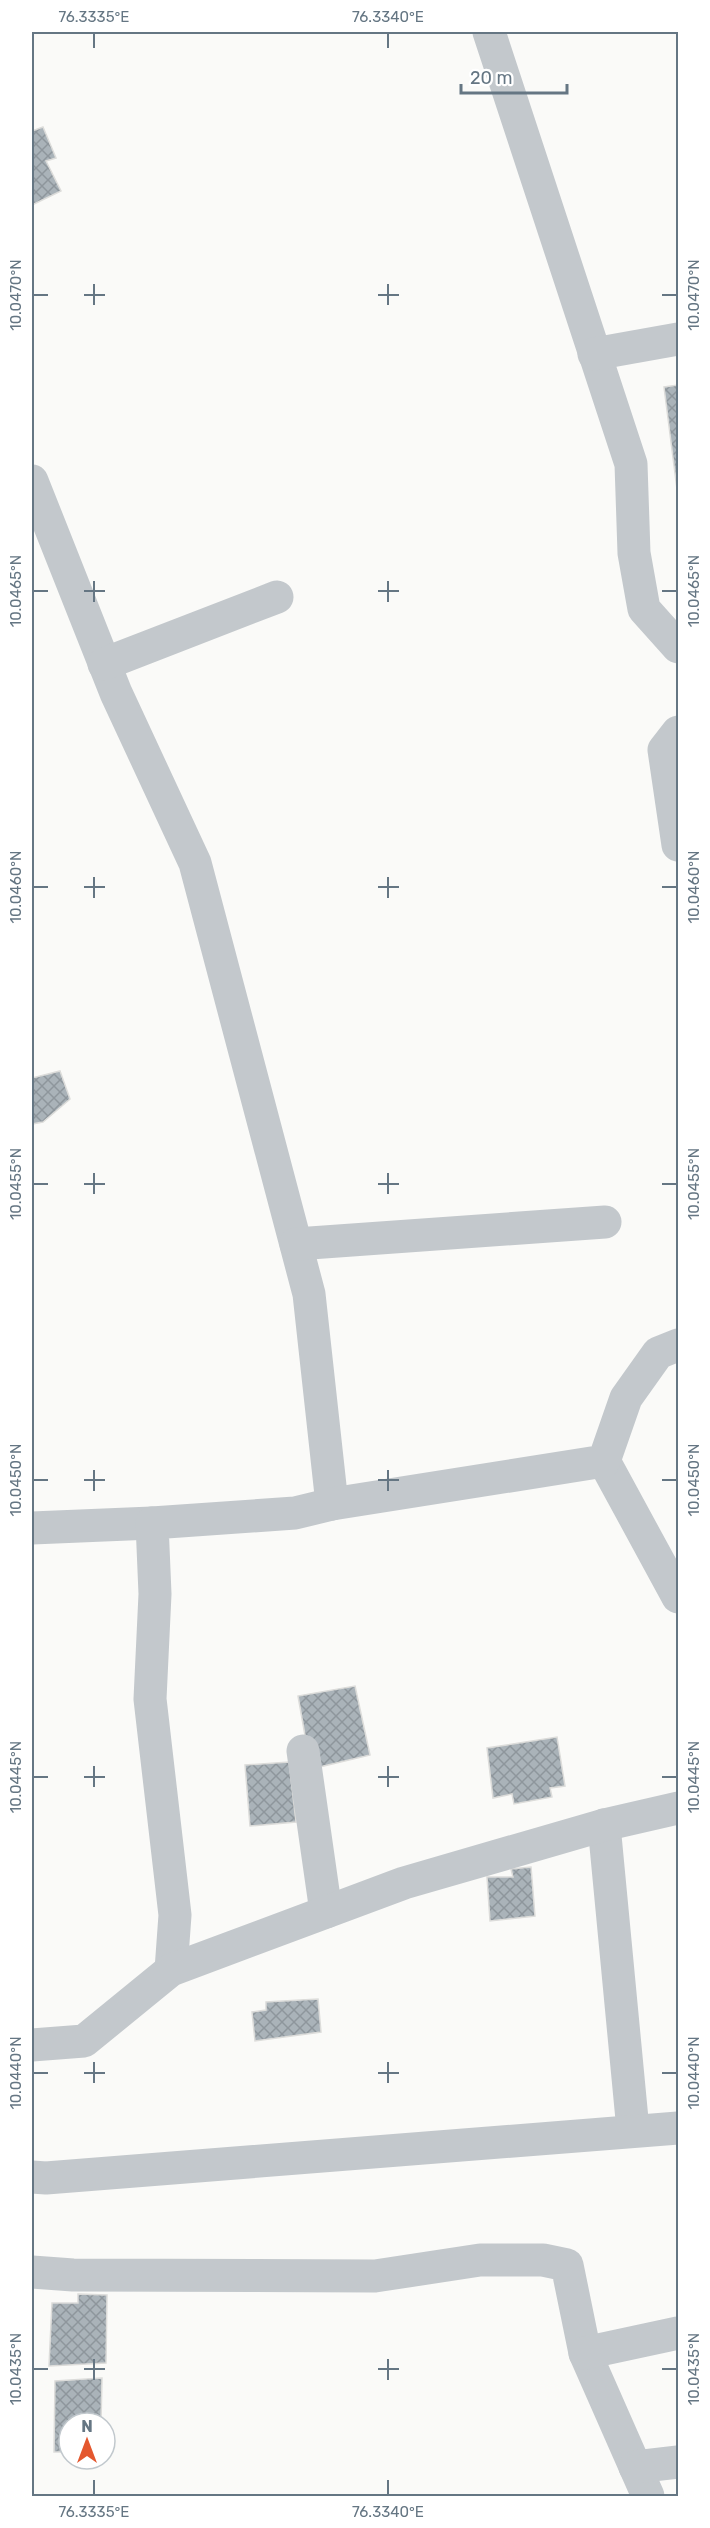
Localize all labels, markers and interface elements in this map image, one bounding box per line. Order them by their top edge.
text: 76.3335°E [59,8,129,26]
text: 76.3340°E [352,8,424,26]
scale bar [461,57,568,95]
text: 20 m [470,67,512,89]
text: 10.0470°N [7,259,25,331]
text: 10.0470°N [685,259,703,331]
text: 10.0465°N [7,555,25,627]
text: 10.0465°N [685,555,703,627]
text: 10.0460°N [7,851,25,923]
text: 10.0460°N [685,851,703,923]
text: 10.0455°N [7,1148,25,1220]
text: 10.0455°N [685,1148,703,1220]
text: 10.0450°N [7,1444,25,1516]
text: 10.0450°N [685,1444,703,1516]
text: 10.0445°N [7,1741,25,1813]
text: 10.0445°N [685,1741,703,1813]
text: 10.0440°N [7,2036,25,2110]
text: 10.0440°N [685,2036,703,2110]
text: 10.0435°N [7,2333,25,2405]
text: 10.0435°N [685,2333,703,2405]
north arrow [57,2411,117,2471]
text: N [81,2417,93,2436]
text: 76.3335°E [59,2503,129,2521]
text: 76.3340°E [352,2503,424,2521]

